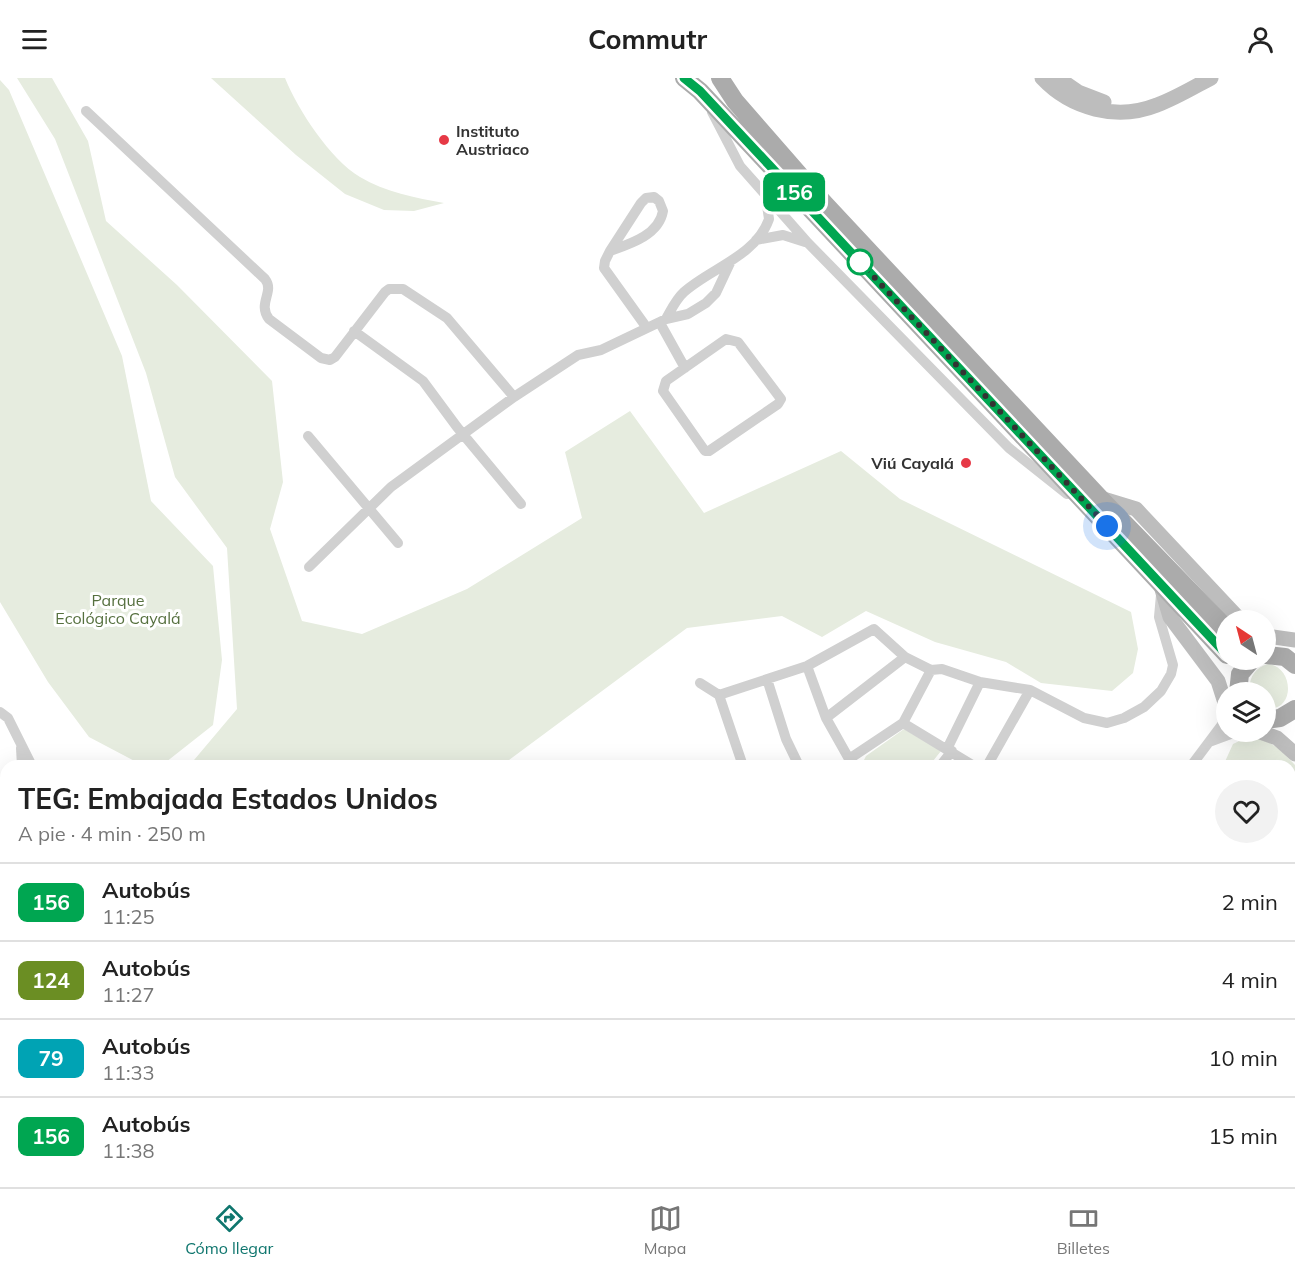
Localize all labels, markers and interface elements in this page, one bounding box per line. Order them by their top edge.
text: Commutr [588,22,707,56]
icon: menu [18,23,51,56]
icon: person [1244,23,1277,56]
place label: Instituto Austriaco [456,121,529,159]
marker: Instituto Austriaco [437,133,451,147]
line badge: 156 [760,172,828,212]
text: 156 [775,179,813,205]
unlabelled marker [847,249,873,275]
place label: Viú Cayalá [870,453,954,473]
marker: Viú Cayalá [959,456,973,470]
your location [1092,511,1122,541]
park label: Parque Ecológico Cayalá [55,590,181,628]
north arrow [1216,610,1276,670]
map controls [1216,610,1276,742]
button: layers [1216,682,1276,742]
button: heart [1215,780,1278,843]
text: TEG: Embajada Estados Unidos [18,781,438,816]
text: A pie · 4 min · 250 m [18,821,206,846]
text: Autobús [102,876,191,904]
text: 2 min [1222,888,1278,916]
text: 156 [32,889,70,915]
text: 11:25 [102,904,155,929]
text: Autobús [102,954,191,982]
text: 4 min [1222,966,1278,994]
text: 124 [32,967,70,993]
text: 11:27 [102,982,155,1007]
text: Autobús [102,1032,191,1060]
text: 10 min [1208,1044,1278,1072]
text: 79 [38,1045,64,1071]
text: 11:33 [102,1060,155,1085]
text: Autobús [102,1110,191,1138]
text: 15 min [1208,1122,1278,1150]
text: 156 [32,1123,70,1149]
text: 11:38 [102,1138,155,1163]
tab: Cómo llegar [185,1202,273,1258]
tab: Mapa [644,1202,686,1258]
tab: Billetes [1057,1202,1110,1258]

